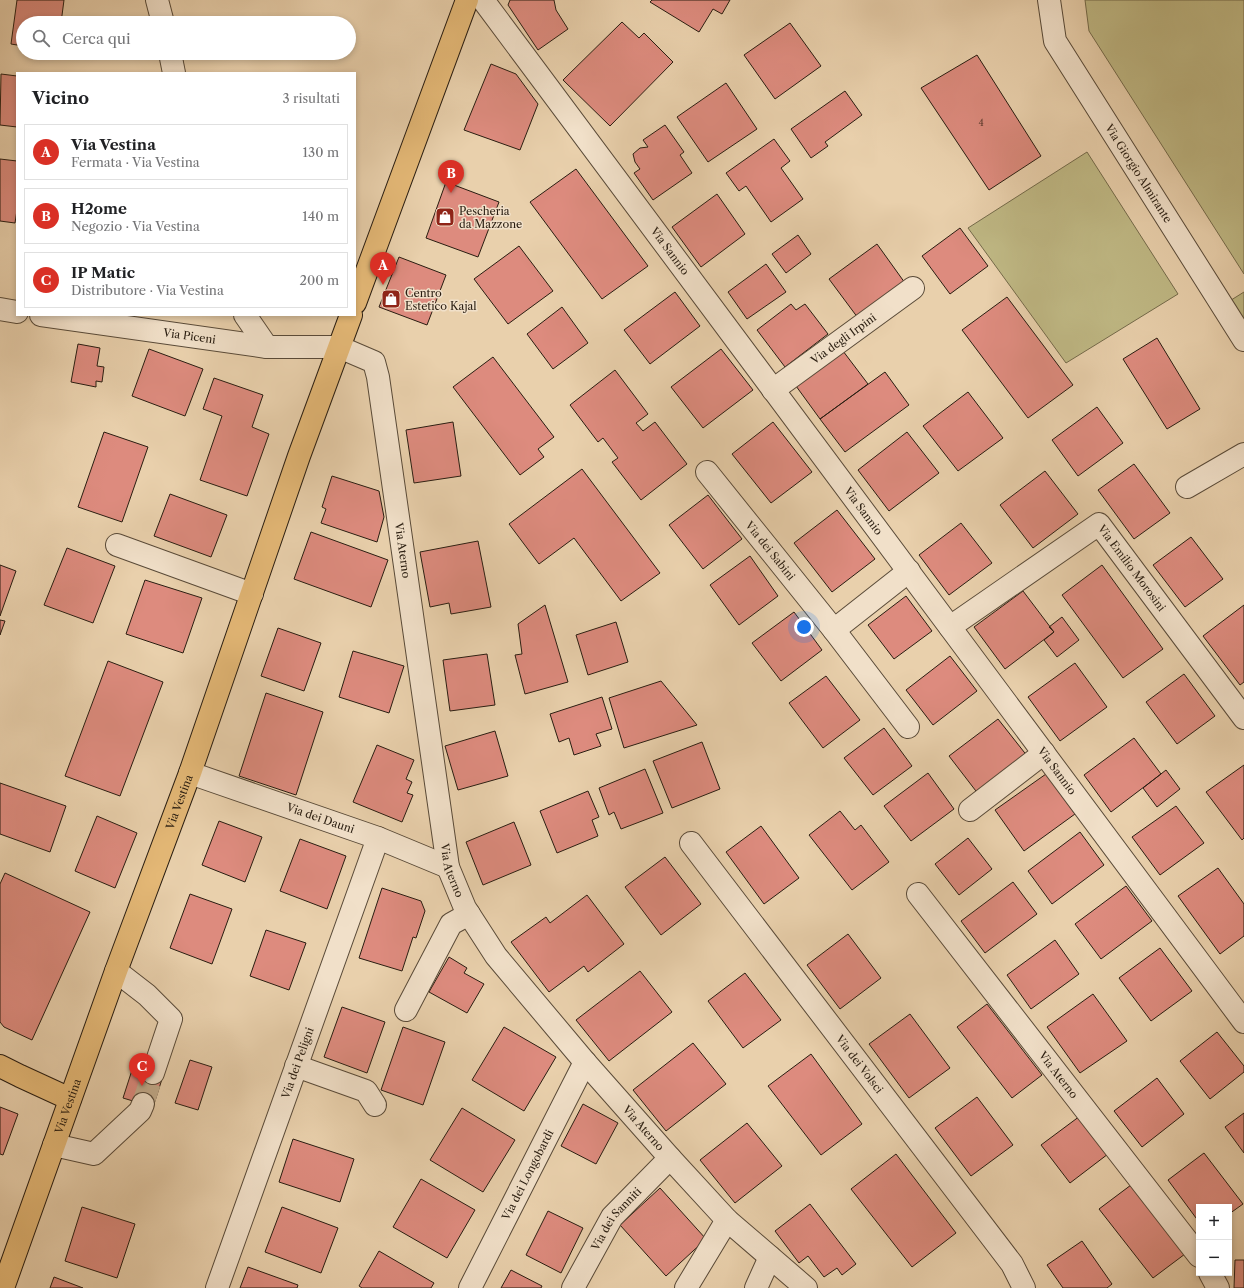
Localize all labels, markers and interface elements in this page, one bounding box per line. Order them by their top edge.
search box [16,16,356,60]
icon: search [30,27,52,49]
text: Cerca qui [62,29,131,48]
text: Vicino [32,88,89,108]
text: 3 risultati [282,90,340,106]
house number: 4 [978,117,984,128]
street label: Via Giorgio Almirante [1102,120,1175,225]
text: Via Vestina [71,135,156,154]
text: A [41,144,51,160]
text: 130 m [303,144,339,160]
text: Fermata · Via Vestina [71,154,200,170]
pin: B [438,160,464,193]
text: H2ome [71,199,127,218]
place label: Pescheria da Mazzone [459,204,522,231]
shop icon: Pescheria da Mazzone [434,206,456,228]
text: B [41,208,51,224]
text: 140 m [302,208,339,224]
text: Negozio · Via Vestina [71,218,200,234]
street label: Via Sannio [647,224,692,278]
pin: A [370,252,396,285]
text: IP Matic [71,263,135,282]
text: C [41,272,51,288]
text: 200 m [299,272,339,288]
text: Distributore · Via Vestina [71,282,224,298]
place label: Centro Estetico Kajal [405,286,477,313]
shop icon: Centro Estetico Kajal [380,288,402,310]
street label: Via degli Irpini [807,310,879,368]
street label: Via Piceni [161,325,217,347]
street label: Via Sannio [840,483,886,538]
street label: Via dei Sabini [742,518,799,584]
street label: Via Aterno [392,521,414,579]
street label: Via Emilio Morosini [1094,521,1169,615]
your location [794,617,814,637]
street label: Via Sannio [1034,743,1079,798]
street label: Via Vestina [162,772,196,832]
street label: Via dei Dauni [284,800,357,836]
street label: Via Aterno [438,842,467,900]
street label: Via dei Peligni [278,1025,317,1102]
street label: Via dei Volsci [832,1031,887,1097]
street label: Via Aterno [1035,1048,1081,1101]
pin: C [129,1053,155,1086]
street label: Via Vestina [51,1077,84,1136]
street label: Via Aterno [619,1102,667,1154]
street label: Via dei Longobardi [498,1127,557,1223]
street label: Via dei Sanniti [588,1184,645,1254]
map controls [1196,1204,1232,1276]
button: + [1196,1204,1232,1240]
button: − [1196,1240,1232,1276]

